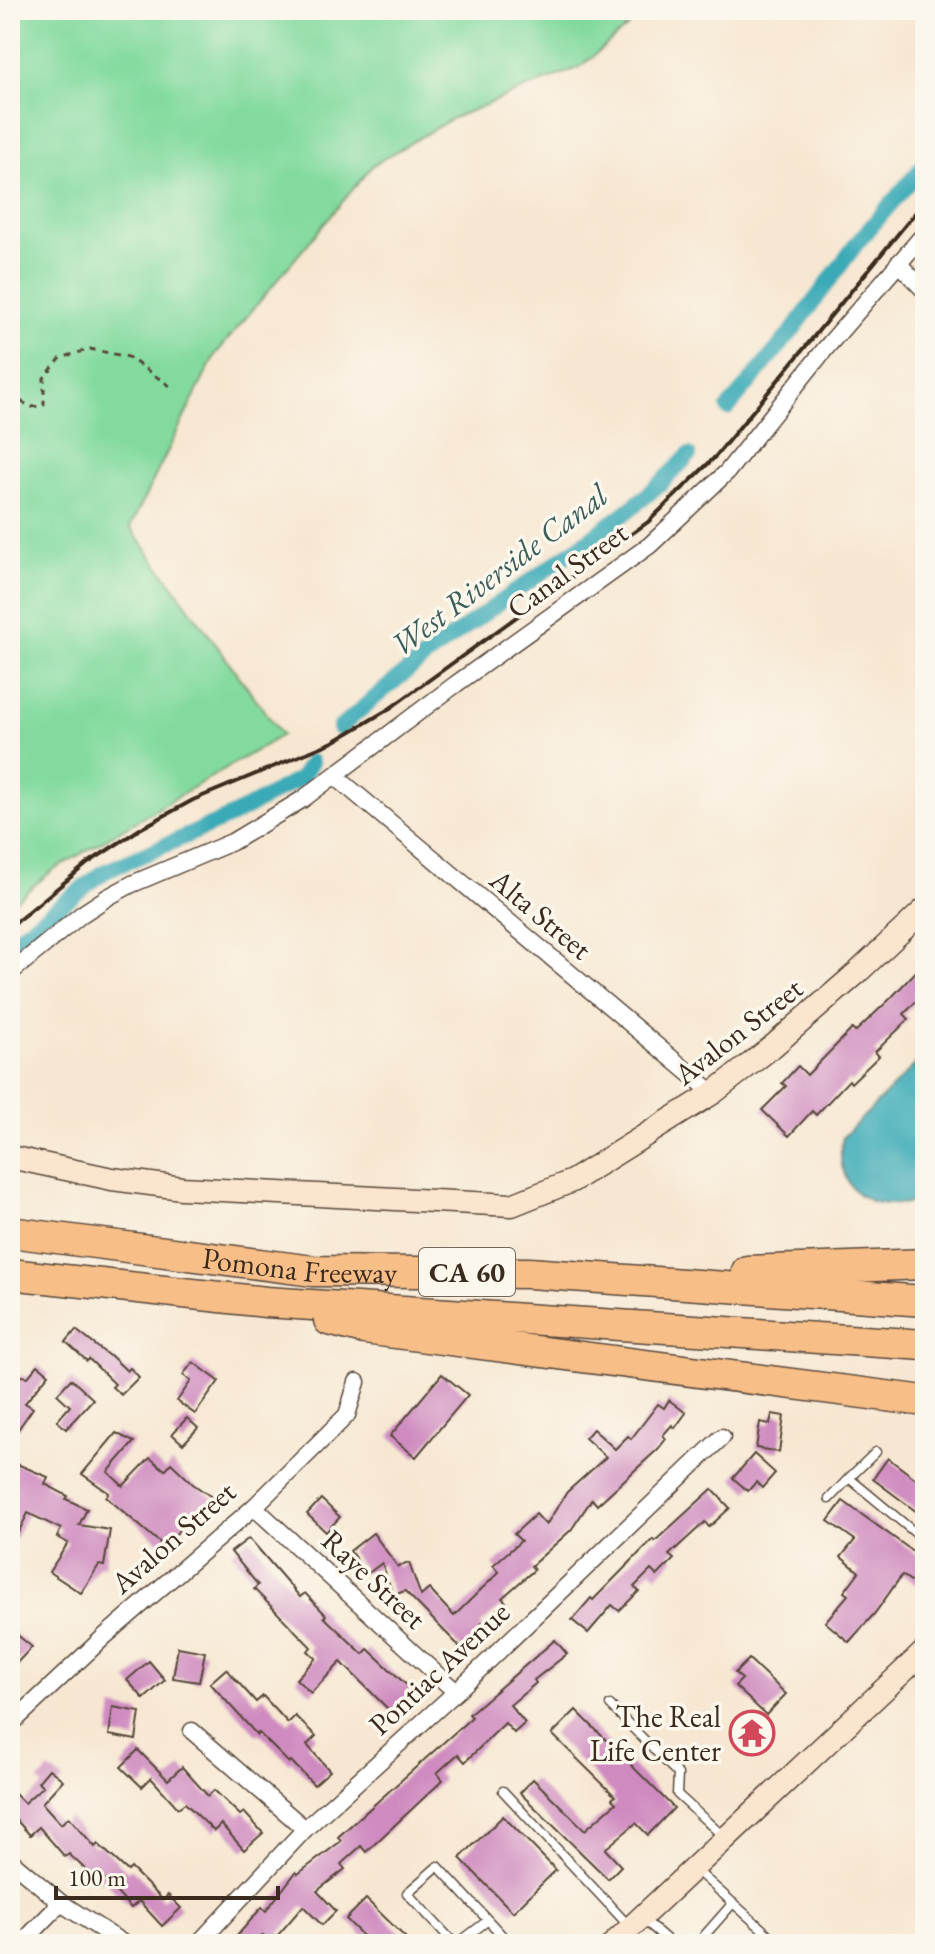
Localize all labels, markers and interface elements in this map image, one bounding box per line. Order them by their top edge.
water label: West Riverside Canal [382,474,617,665]
street label: Canal Street [499,513,636,627]
street label: Alta Street [481,859,600,968]
street label: Avalon Street [665,968,811,1094]
street label: Pomona Freeway [200,1237,398,1291]
road number: CA 60 [419,1248,515,1296]
street label: Avalon Street [102,1472,244,1603]
street label: Raye Street [314,1521,435,1638]
street label: Pontiac Avenue [360,1593,518,1743]
place label: The Real Life Center [590,1697,721,1770]
temple icon: The Real Life Center [728,1709,776,1757]
scale bar [56,1850,278,1900]
text: 100 m [68,1862,126,1893]

